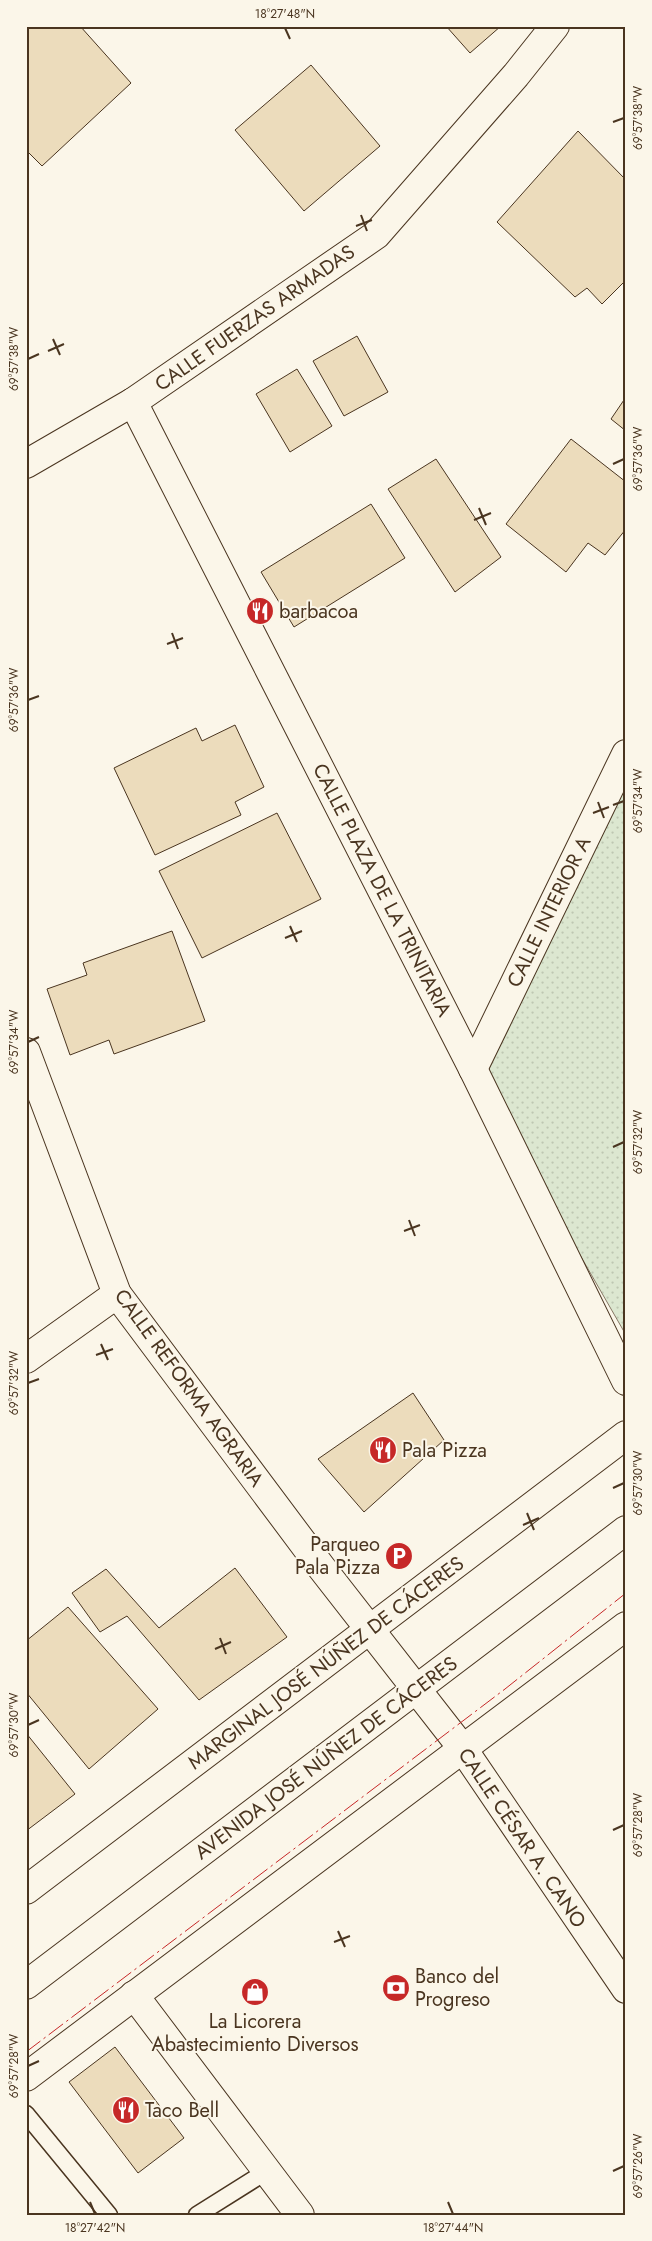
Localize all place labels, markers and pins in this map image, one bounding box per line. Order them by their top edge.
restaurant icon: barbacoa [245,596,275,626]
place label: barbacoa [279,597,358,626]
restaurant icon: Pala Pizza [368,1435,398,1465]
place label: Pala Pizza [402,1436,487,1465]
place label: Parqueo Pala Pizza [295,1530,380,1582]
parking icon: Parqueo Pala Pizza [384,1541,414,1571]
place label: Banco del Progreso [415,1962,499,2014]
bank icon: Banco del Progreso [381,1973,411,2003]
shop icon: La Licorera Abastecimiento Diversos [240,1977,270,2007]
place label: La Licorera Abastecimiento Diversos [152,2007,358,2059]
restaurant icon: Taco Bell [111,2095,141,2125]
place label: Taco Bell [145,2096,219,2125]

